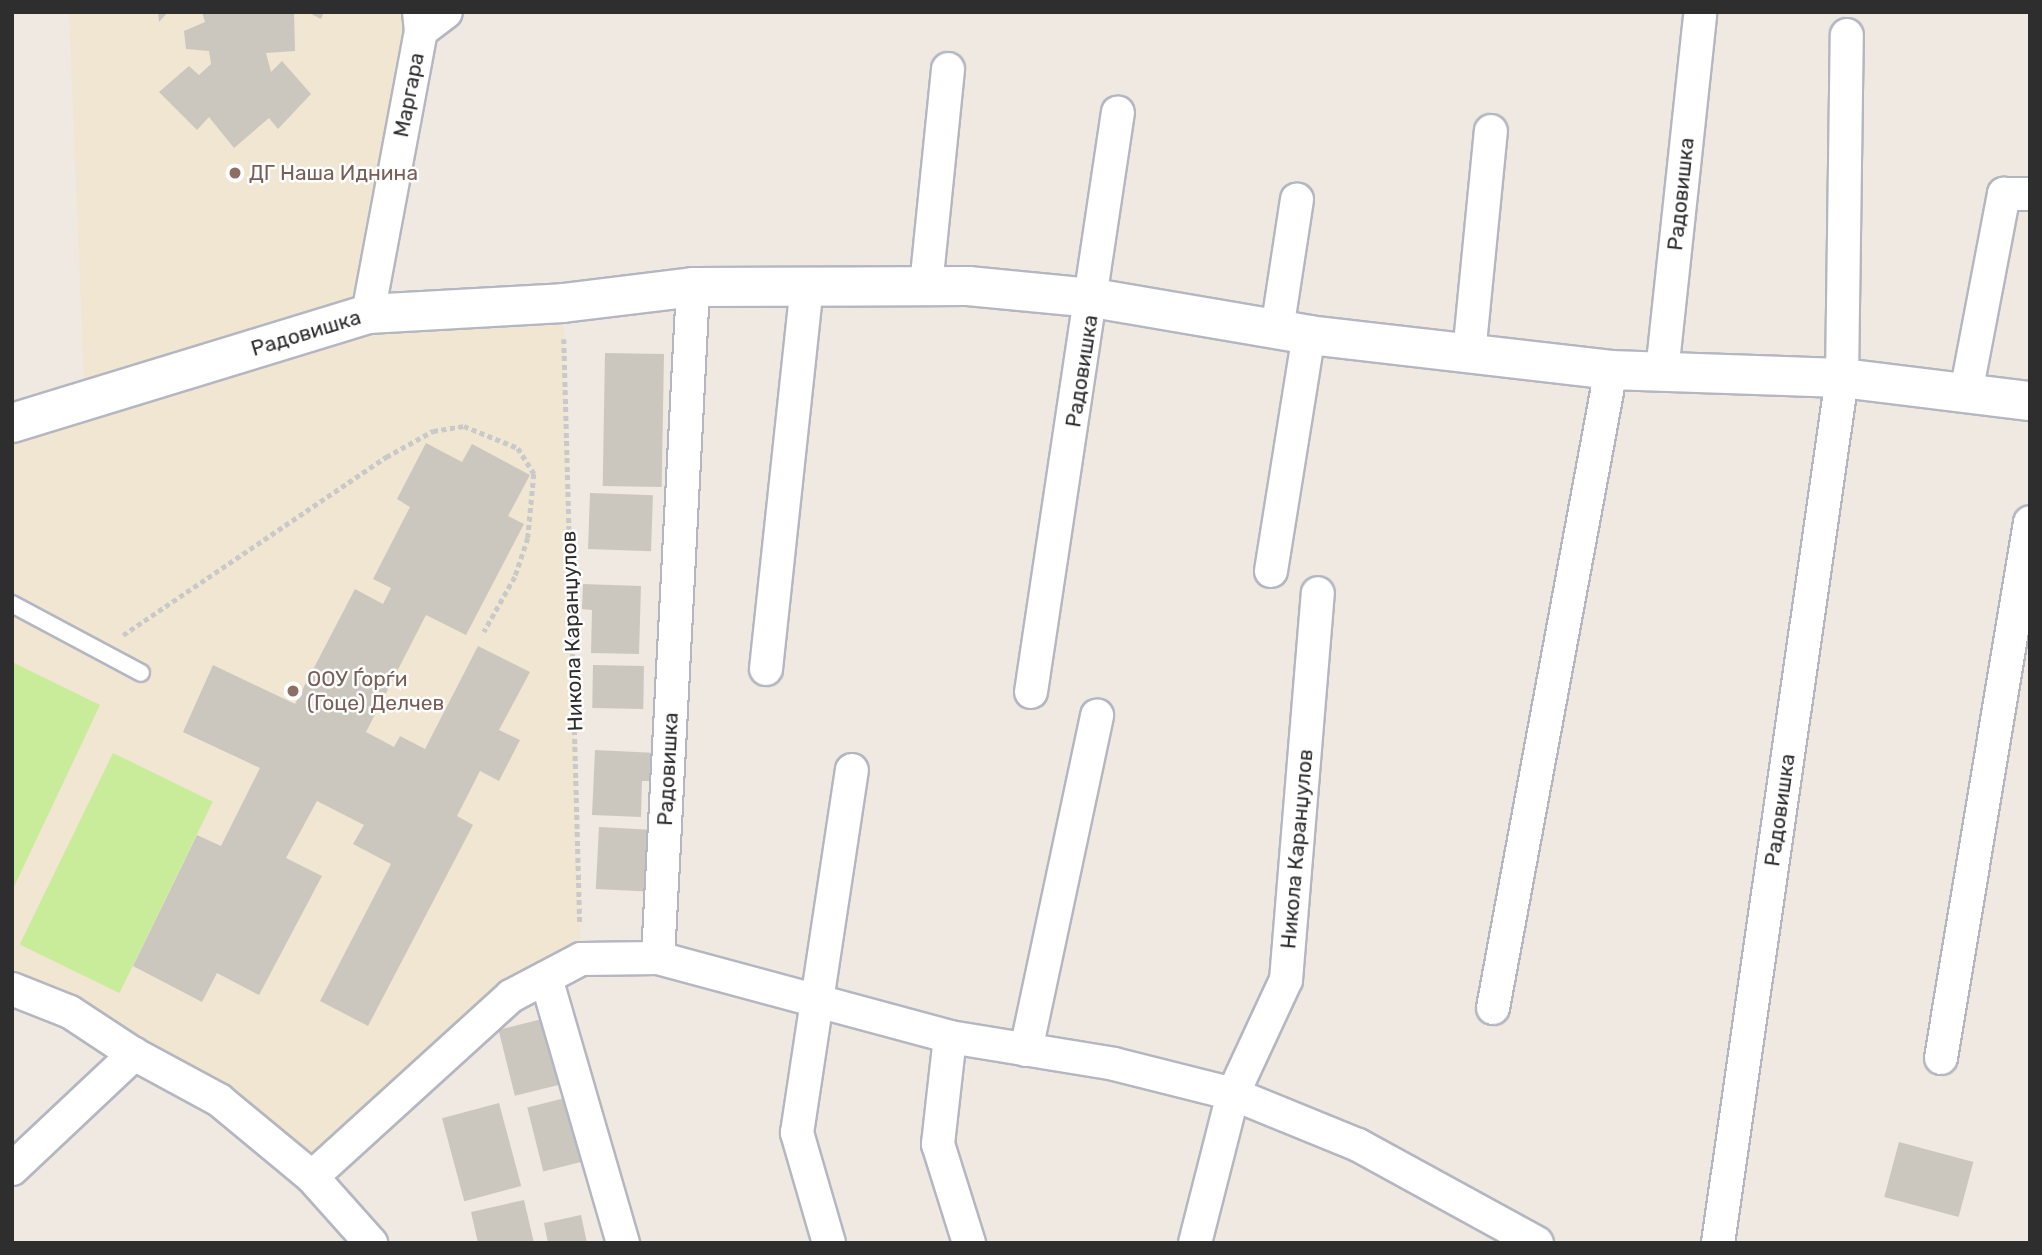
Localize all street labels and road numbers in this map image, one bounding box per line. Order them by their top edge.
street label: Маргара [388,51,430,139]
street label: Радовишка [1663,136,1699,252]
street label: Радовишка [248,304,364,362]
street label: Радовишка [1061,313,1103,429]
street label: Никола Каранџулов [556,530,588,732]
street label: Радовишка [652,712,684,826]
street label: Никола Каранџулов [1276,748,1318,950]
street label: Радовишка [1760,752,1800,868]

